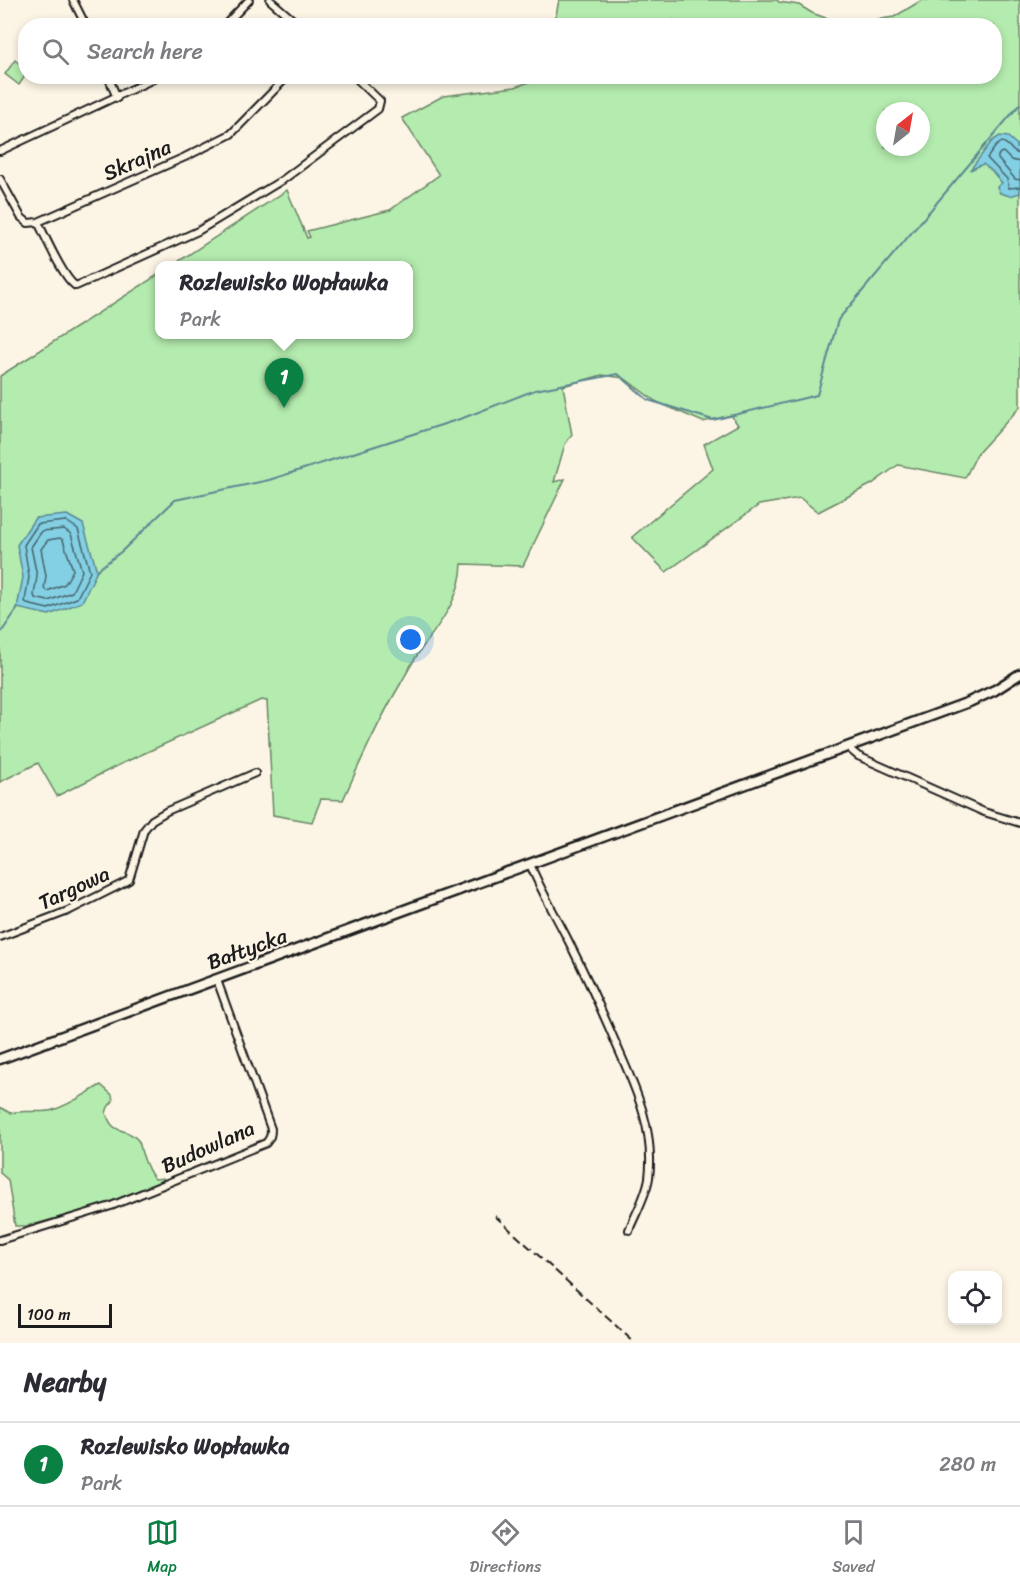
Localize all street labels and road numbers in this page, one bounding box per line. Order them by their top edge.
street label: Skrajna [97,128,178,192]
street label: Targowa [32,855,117,921]
street label: Bałtycka [202,917,293,981]
street label: Budowlana [155,1109,261,1185]

